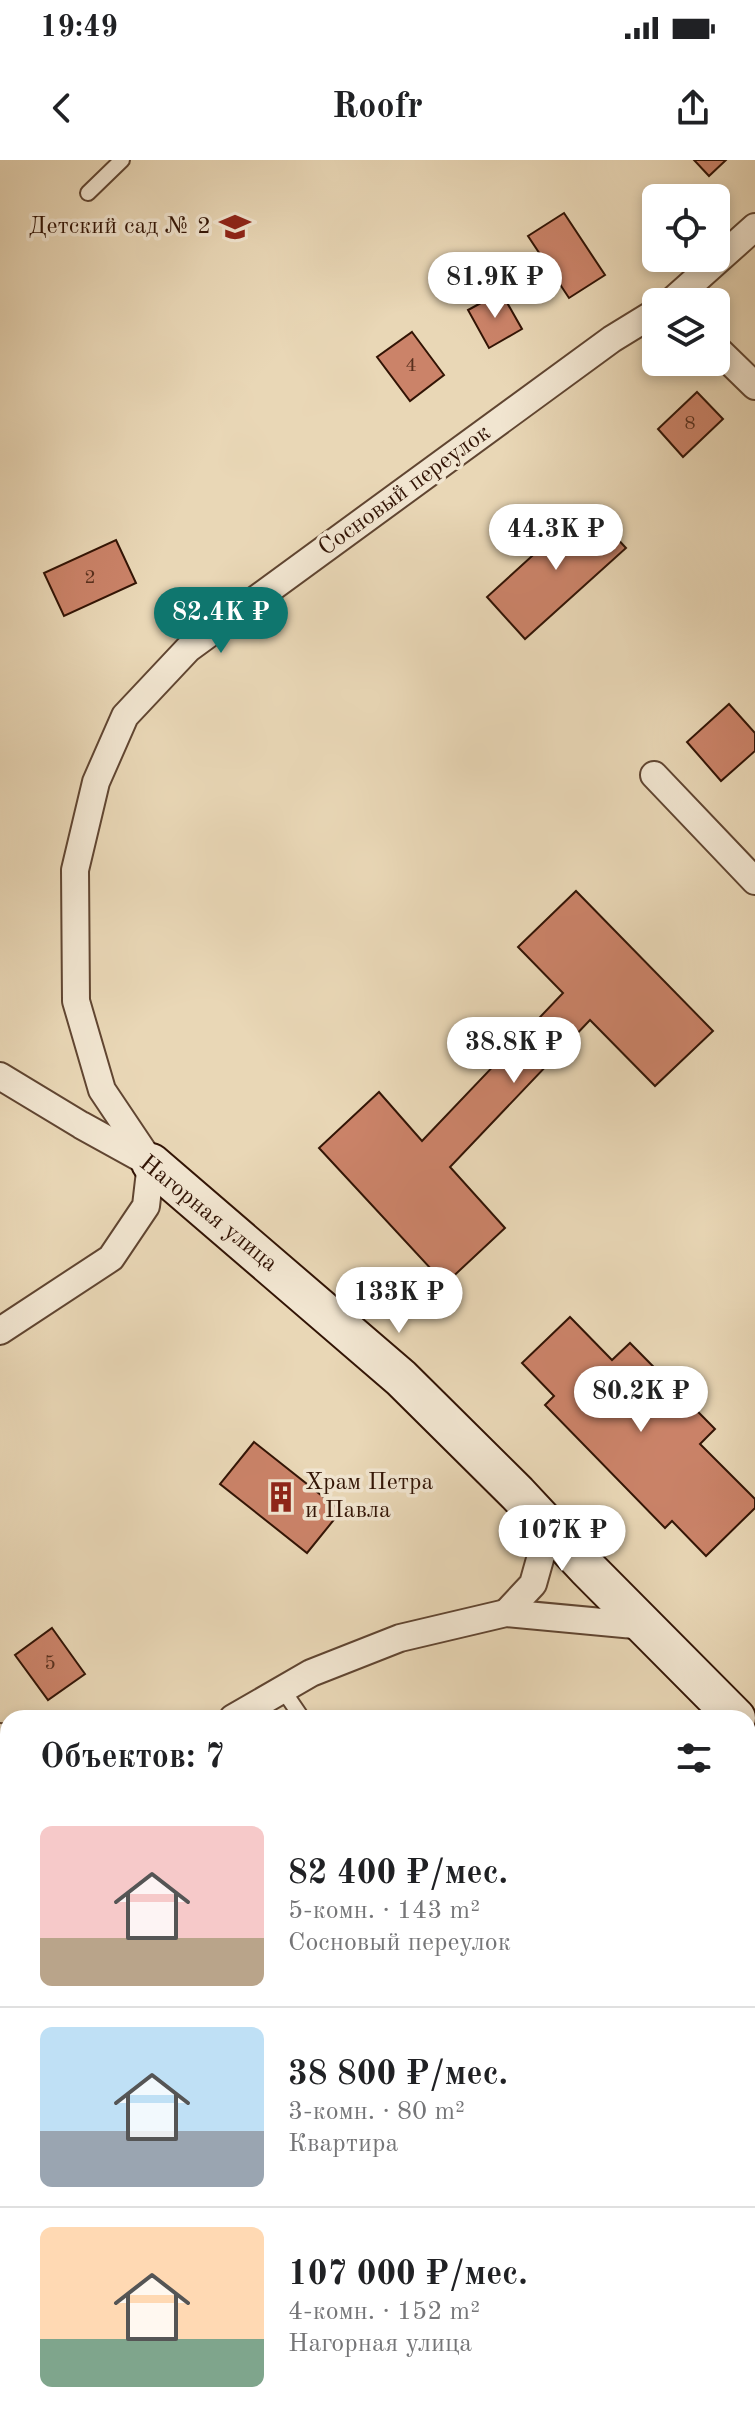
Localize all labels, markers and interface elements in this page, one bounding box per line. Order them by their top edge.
text: 19:49 [40,13,118,43]
icon: back [40,86,84,130]
icon: share [671,86,715,130]
text: Roofr [332,90,423,126]
map controls [642,184,730,376]
button: locate [642,184,730,272]
school or university icon: Детский сад № 2 [218,210,252,244]
place label: Детский сад № 2 [29,215,211,239]
pin: 81.9K ₽ [421,252,569,320]
text: 81.9K ₽ [446,265,544,291]
button: layers [642,288,730,376]
house number: 4 [405,356,417,376]
house number: 8 [684,414,696,434]
street label: Сосновый переулок [315,421,495,561]
pin: 44.3K ₽ [482,504,630,572]
text: 44.3K ₽ [507,517,605,543]
house number: 2 [84,568,96,588]
pin: 82.4K ₽ [147,587,295,655]
text: 82.4K ₽ [172,600,270,626]
pin: 38.8K ₽ [440,1017,588,1085]
text: 38.8K ₽ [465,1030,563,1056]
street label: Нагорная улица [134,1151,282,1277]
pin: 133K ₽ [334,1267,464,1335]
text: 133K ₽ [354,1280,444,1306]
pin: 80.2K ₽ [567,1366,715,1434]
text: 80.2K ₽ [592,1379,690,1405]
place label: Храм Петра и Павла [305,1471,434,1523]
building icon: Храм Петра и Павла [264,1480,298,1514]
pin: 107K ₽ [497,1505,627,1573]
text: 107K ₽ [517,1518,607,1544]
house number: 5 [44,1654,56,1674]
icon: filters [672,1736,716,1780]
text: Объектов: 7 [40,1741,225,1775]
text: 82 400 ₽/мес. [288,1857,508,1891]
icon: home [104,1858,200,1954]
text: 5-комн. · 143 m² [288,1898,480,1924]
text: Сосновый переулок [288,1930,511,1956]
text: 38 800 ₽/мес. [288,2058,508,2092]
icon: home [104,2059,200,2155]
text: 3-комн. · 80 m² [288,2099,465,2125]
text: Квартира [288,2131,398,2157]
text: 107 000 ₽/мес. [288,2258,528,2292]
icon: home [104,2259,200,2355]
text: 4-комн. · 152 m² [288,2299,480,2325]
text: Нагорная улица [288,2331,472,2357]

